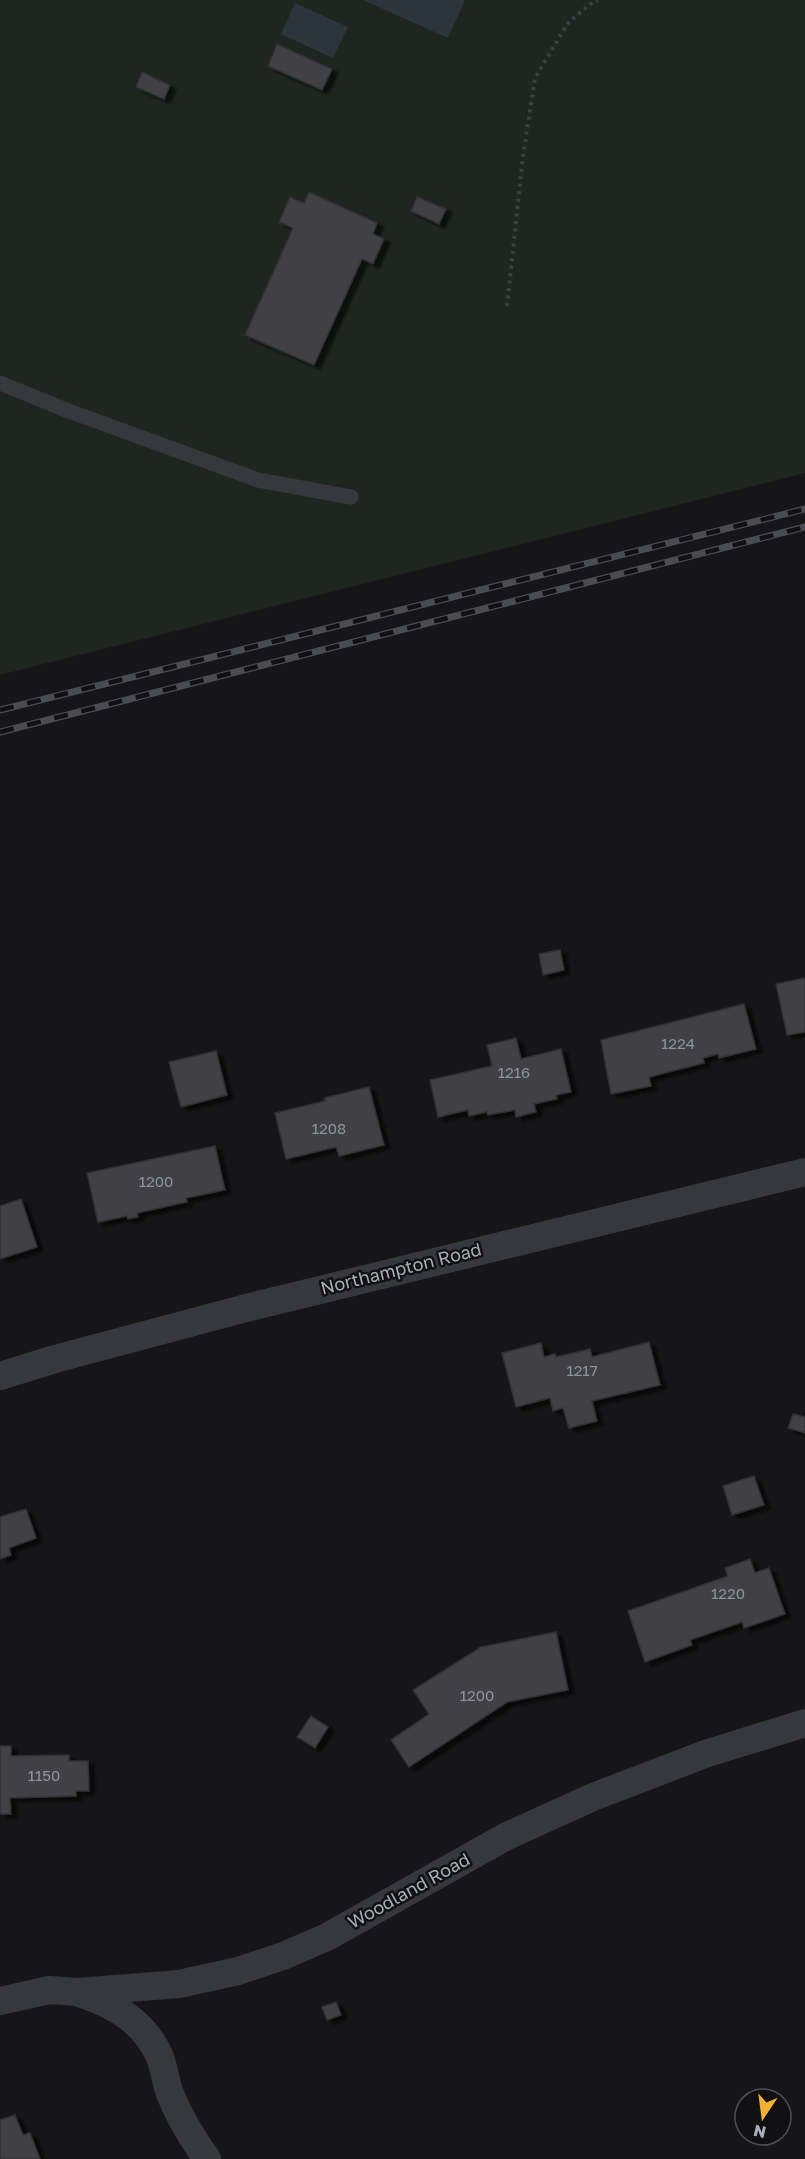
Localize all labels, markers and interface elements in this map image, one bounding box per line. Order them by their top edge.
house number: 1224 [661,1034,695,1052]
house number: 1216 [498,1063,530,1081]
house number: 1208 [312,1119,346,1137]
house number: 1200 [139,1172,173,1190]
street label: Northampton Road [318,1237,483,1299]
house number: 1217 [566,1361,598,1379]
house number: 1220 [711,1584,745,1602]
house number: 1200 [460,1686,494,1704]
house number: 1150 [28,1766,60,1784]
street label: Woodland Road [344,1848,473,1933]
north arrow [733,2087,793,2147]
text: N [751,2121,768,2143]

